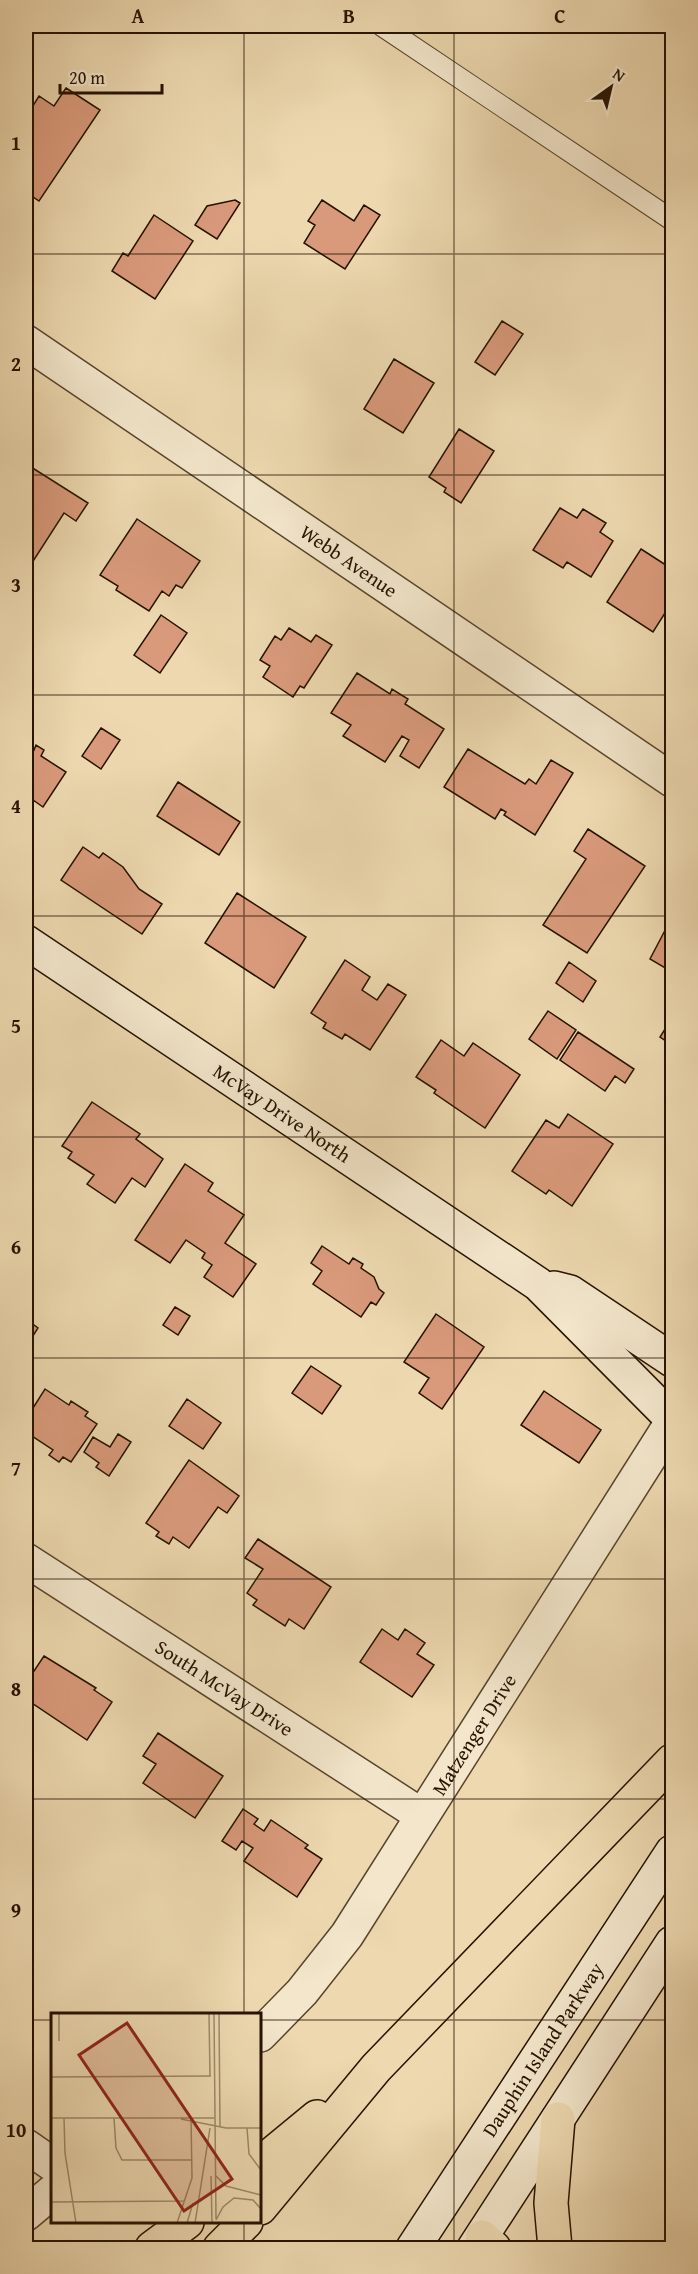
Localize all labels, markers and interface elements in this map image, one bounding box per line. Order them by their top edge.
text: A [132,1,145,30]
text: B [343,1,355,30]
text: C [554,1,566,30]
scale bar [60,57,162,95]
north arrow [581,57,641,117]
text: N [608,62,631,88]
text: 20 m [69,64,105,91]
text: 1 [11,128,21,157]
text: 2 [11,349,21,378]
street label: Webb Avenue [294,517,404,604]
text: 3 [11,570,21,599]
text: 4 [11,791,21,820]
text: 5 [11,1011,21,1040]
street label: McVay Drive North [208,1056,357,1169]
text: 6 [11,1232,21,1261]
text: 7 [11,1453,21,1482]
street label: South McVay Drive [150,1632,299,1743]
street label: Matzenger Drive [424,1668,523,1801]
text: 8 [11,1674,21,1703]
text: 9 [11,1895,21,1924]
street label: Dauphin Island Parkway [475,1956,610,2142]
inset map [51,2013,261,2223]
text: 10 [6,2115,26,2144]

